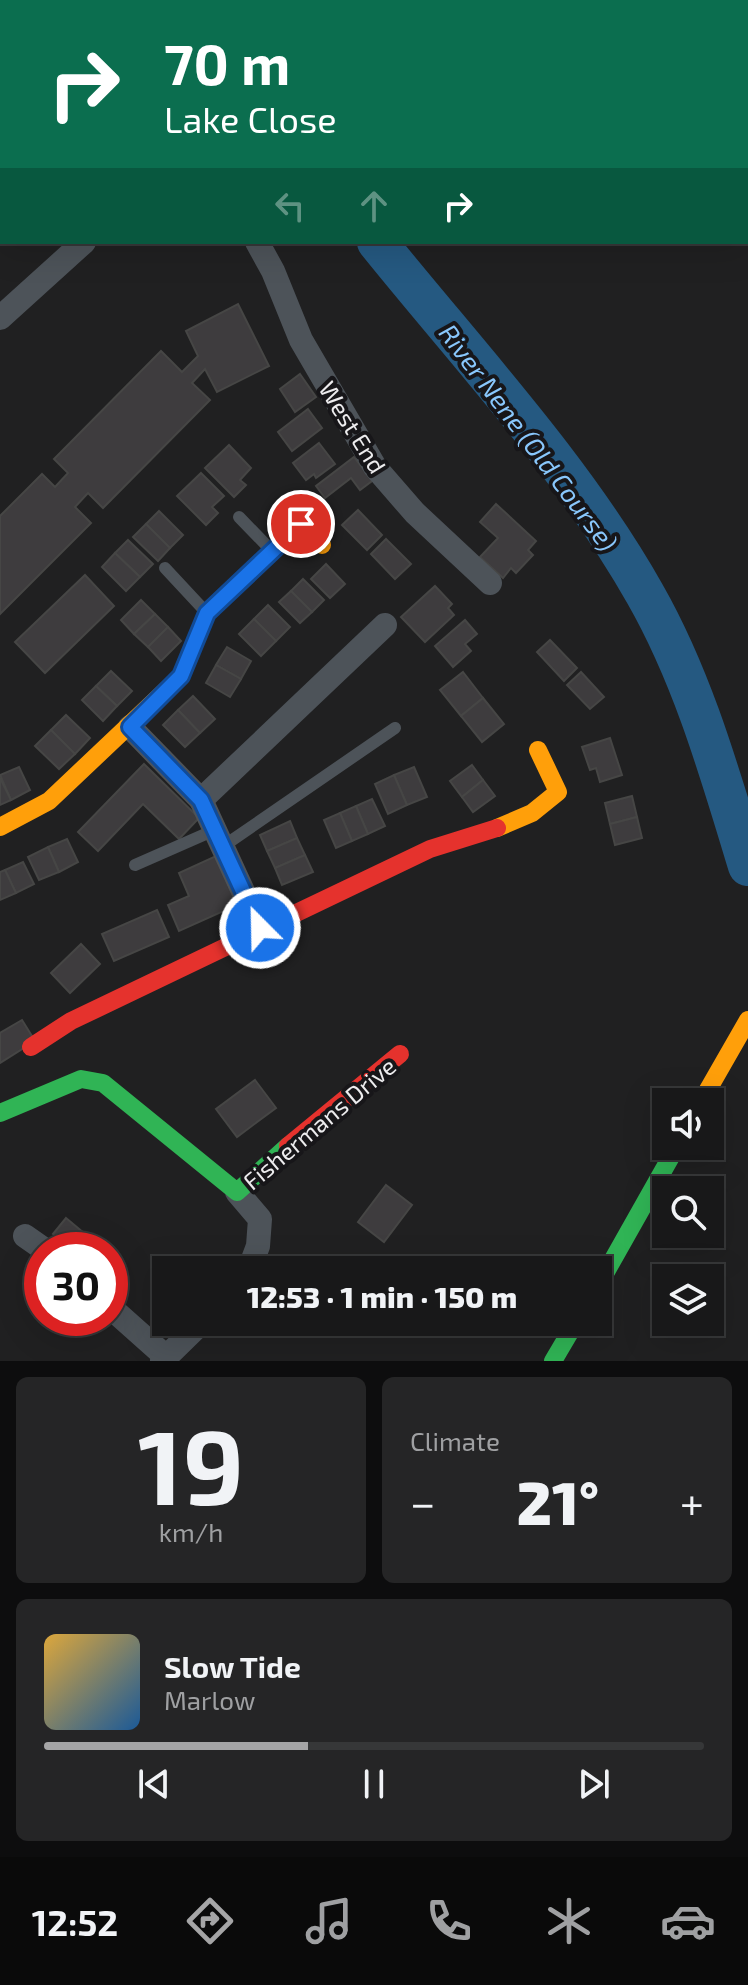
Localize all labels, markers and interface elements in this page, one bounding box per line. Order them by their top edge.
text: 70 m [164,29,290,96]
icon: right [32,32,136,136]
text: Lake Close [164,97,337,140]
icon: left [268,184,312,228]
icon: ahead [352,184,396,228]
icon: right [436,184,480,228]
water label: River Nene (Old Course) [434,317,624,557]
street label: West End [313,376,393,478]
pin [267,490,335,558]
icon: arrive [279,502,323,546]
position arrow [218,886,302,970]
street label: Fishermans Drive [237,1051,401,1195]
map controls [652,1088,724,1336]
button: sound [652,1088,724,1160]
button: search [652,1176,724,1248]
speed limit sign: 30 [24,1232,128,1336]
button: layers [652,1264,724,1336]
text: 12:53 · 1 min · 150 m [247,1278,517,1314]
text: 19 [138,1401,244,1526]
text: Climate [410,1425,500,1456]
text: 21° [516,1465,599,1537]
text: − [410,1475,436,1528]
text: + [680,1475,704,1528]
text: km/h [159,1516,223,1547]
text: Slow Tide [164,1648,301,1684]
text: Marlow [164,1684,255,1715]
icon: previous [132,1762,176,1806]
icon: pause [352,1762,396,1806]
icon: next [572,1762,616,1806]
icon: directions [182,1893,238,1949]
icon: music [301,1893,357,1949]
icon: phone [421,1893,477,1949]
icon: climate [541,1893,597,1949]
icon: car [660,1893,716,1949]
text: 12:52 [32,1900,118,1943]

